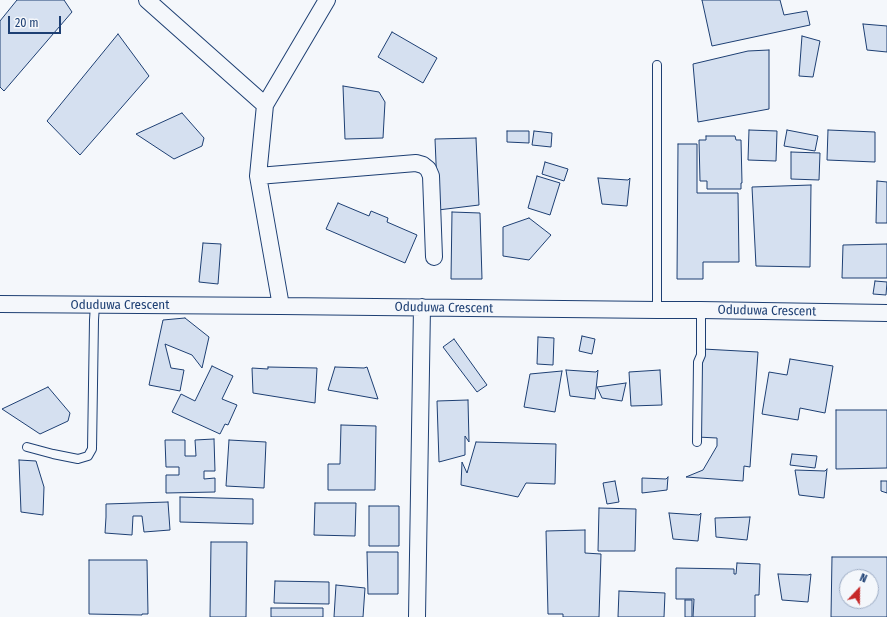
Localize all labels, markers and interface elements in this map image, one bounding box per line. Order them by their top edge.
scale bar [10,8,63,34]
text: 20 m [15,16,39,30]
street label: Oduduwa Crescent [71,297,169,313]
street label: Oduduwa Crescent [394,299,494,317]
street label: Oduduwa Crescent [717,302,817,320]
north arrow [839,569,879,609]
text: N [858,571,869,586]

